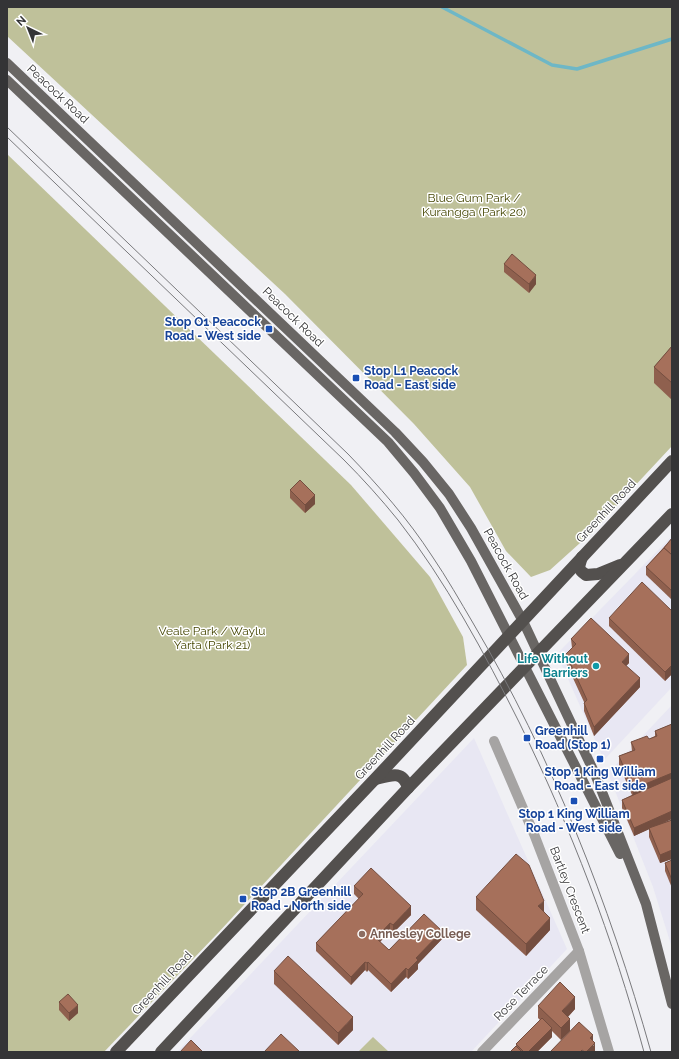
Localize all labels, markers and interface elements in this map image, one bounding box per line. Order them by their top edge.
north arrow [8,8,48,48]
text: N [14,13,29,29]
street label: Peacock Road [24,62,92,126]
park label: Blue Gum Park / Kurangga (Park 20) [422,191,526,219]
street label: Peacock Road [260,284,326,350]
place label: Stop O1 Peacock Road - West side [165,315,261,343]
marker: Stop O1 Peacock Road - West side [264,324,274,334]
place label: Stop L1 Peacock Road - East side [364,364,458,392]
marker: Stop L1 Peacock Road - East side [351,373,361,383]
street label: Greenhill Road [573,476,639,546]
street label: Peacock Road [481,526,531,602]
park label: Veale Park / Waylu Yarta (Park 21) [159,624,265,652]
place label: Life Without Barriers [517,652,588,680]
marker: Life Without Barriers [591,661,601,671]
street label: Greenhill Road [352,713,418,783]
place label: Greenhill Road (Stop 1) [535,724,611,752]
marker: Greenhill Road (Stop 1) [522,733,532,743]
marker: Stop 1 King William Road - East side [595,754,605,764]
place label: Stop 1 King William Road - East side [544,765,656,793]
marker: Stop 1 King William Road - West side [569,796,579,806]
place label: Stop 1 King William Road - West side [518,807,630,835]
street label: Bartley Crescent [547,845,593,935]
place label: Stop 2B Greenhill Road - North side [251,885,351,913]
marker: Stop 2B Greenhill Road - North side [238,894,248,904]
place label: Annesley College [370,927,471,941]
marker: Annesley College [357,929,367,939]
street label: Greenhill Road [129,948,195,1018]
street label: Rose Terrace [491,962,551,1024]

